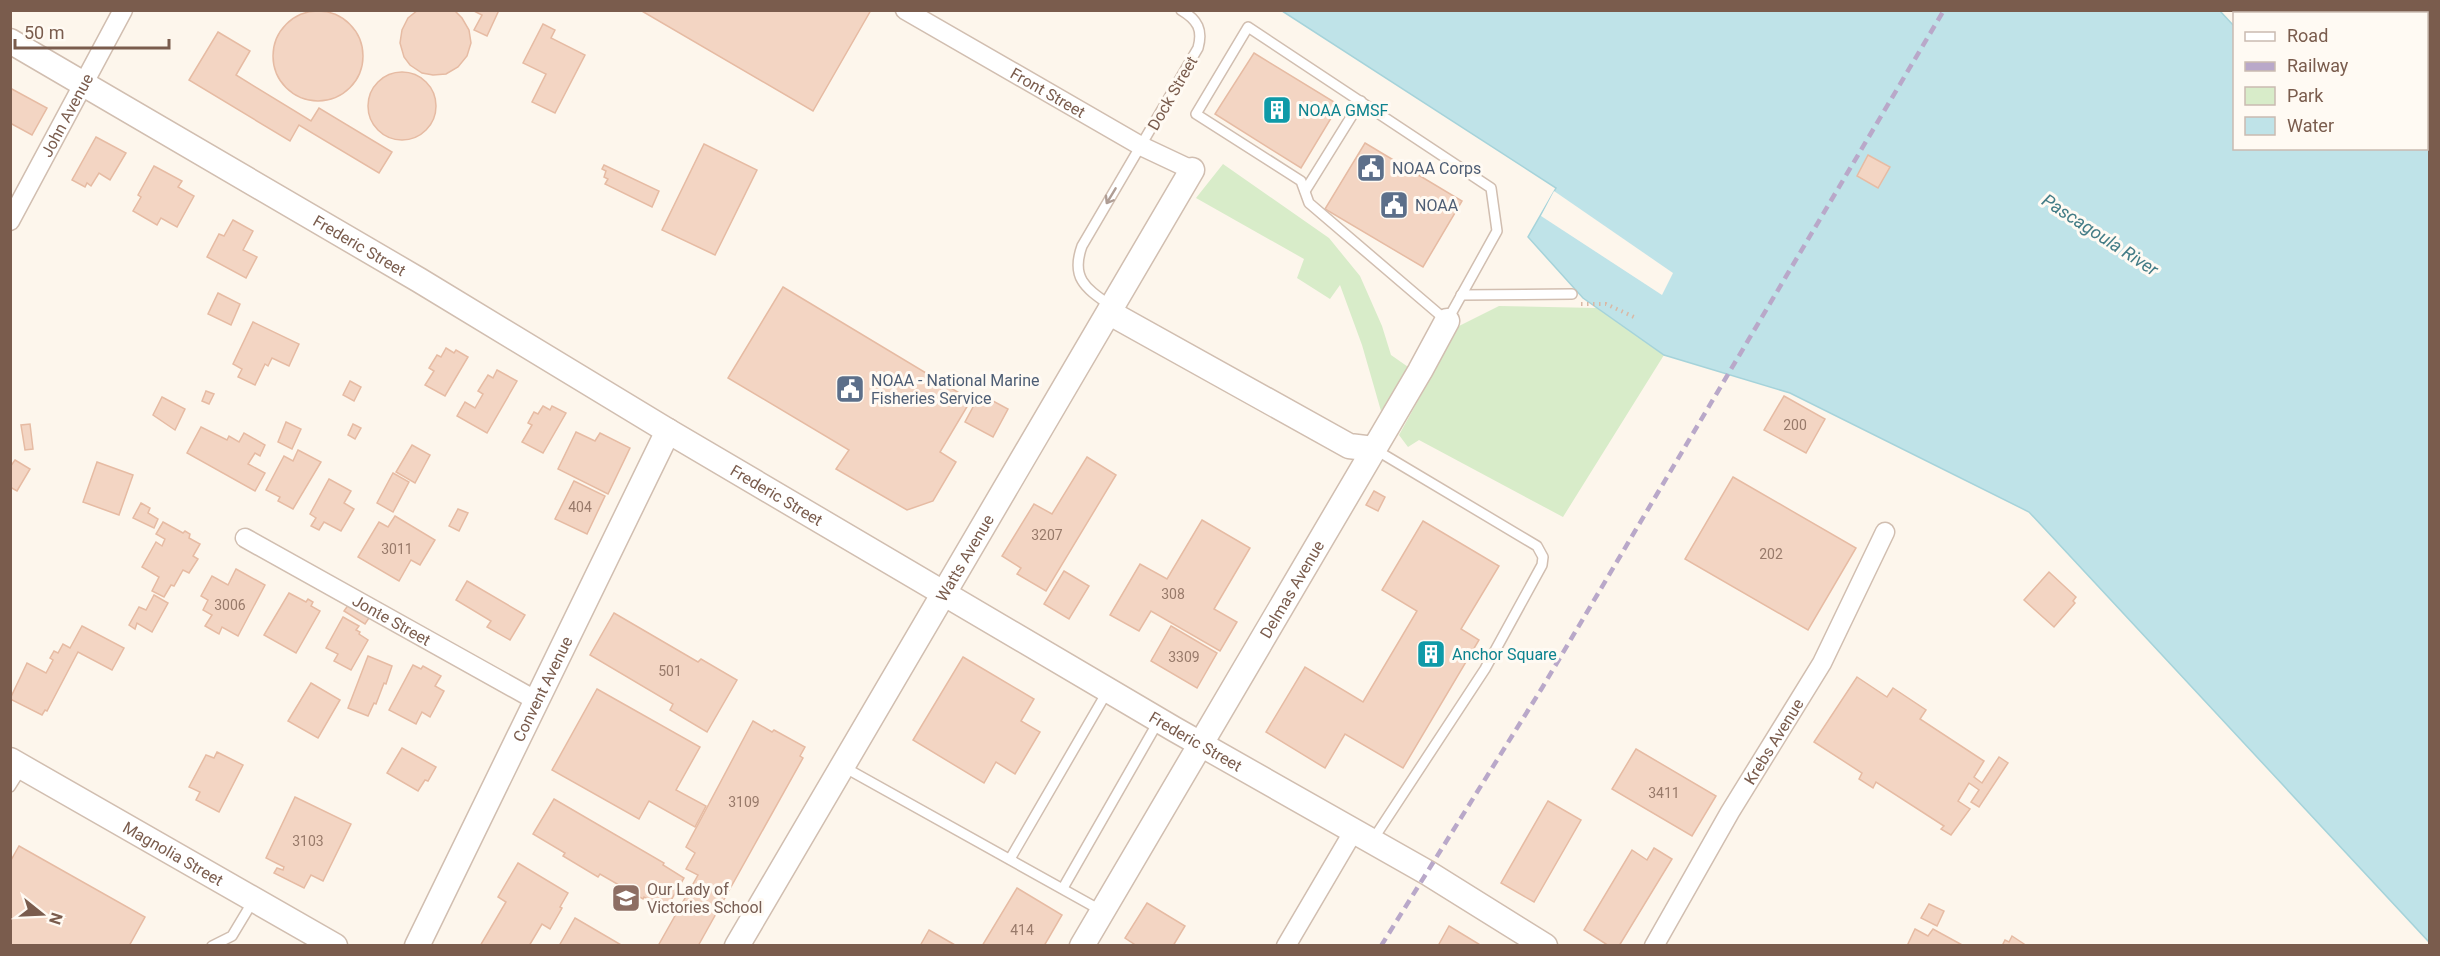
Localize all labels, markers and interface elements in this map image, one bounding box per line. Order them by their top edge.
scale bar [15,12,170,50]
legend [2233,12,2428,150]
text: 50 m [24,22,64,43]
text: Road [2287,25,2328,46]
street label: Dock Street [1144,53,1201,134]
text: Railway [2287,55,2349,76]
street label: Front Street [1007,64,1089,122]
street label: John Avenue [37,70,97,160]
text: Park [2287,85,2324,106]
building icon: NOAA GMSF [1261,94,1293,126]
place label: NOAA GMSF [1298,101,1388,120]
text: Water [2287,115,2334,136]
public building icon: NOAA Corps [1355,152,1387,184]
place label: NOAA Corps [1392,159,1481,178]
one-way arrow [1105,187,1117,204]
public building icon: NOAA [1378,189,1410,221]
water label: Pascagoula River [2038,189,2163,281]
place label: NOAA [1415,196,1459,215]
street label: Frederic Street [310,211,409,280]
place label: NOAA - National Marine Fisheries Service [871,371,1040,408]
public building icon: NOAA - National Marine Fisheries Service [834,373,866,405]
house number: 200 [1783,417,1807,433]
street label: Frederic Street [727,461,826,530]
house number: 404 [568,499,592,515]
street label: Watts Avenue [932,511,998,605]
house number: 3207 [1031,527,1063,543]
street label: Delmas Avenue [1256,537,1328,642]
house number: 3011 [381,541,413,557]
house number: 202 [1759,546,1783,562]
house number: 308 [1161,586,1185,602]
street label: Jonte Street [349,591,434,650]
house number: 3006 [214,597,246,613]
street label: Convent Avenue [509,633,576,745]
building icon: Anchor Square [1415,638,1447,670]
place label: Anchor Square [1452,645,1557,664]
house number: 3309 [1168,649,1200,665]
house number: 501 [658,663,682,679]
street label: Krebs Avenue [1740,695,1808,788]
street label: Frederic Street [1146,708,1245,776]
house number: 3411 [1648,785,1680,801]
house number: 3109 [728,794,760,810]
street label: Magnolia Street [119,818,226,890]
house number: 3103 [292,833,324,849]
place label: Our Lady of Victories School [647,880,763,917]
school or university icon: Our Lady of Victories School [610,882,642,914]
north arrow [12,884,72,944]
text: N [45,910,67,927]
house number: 414 [1010,922,1034,938]

